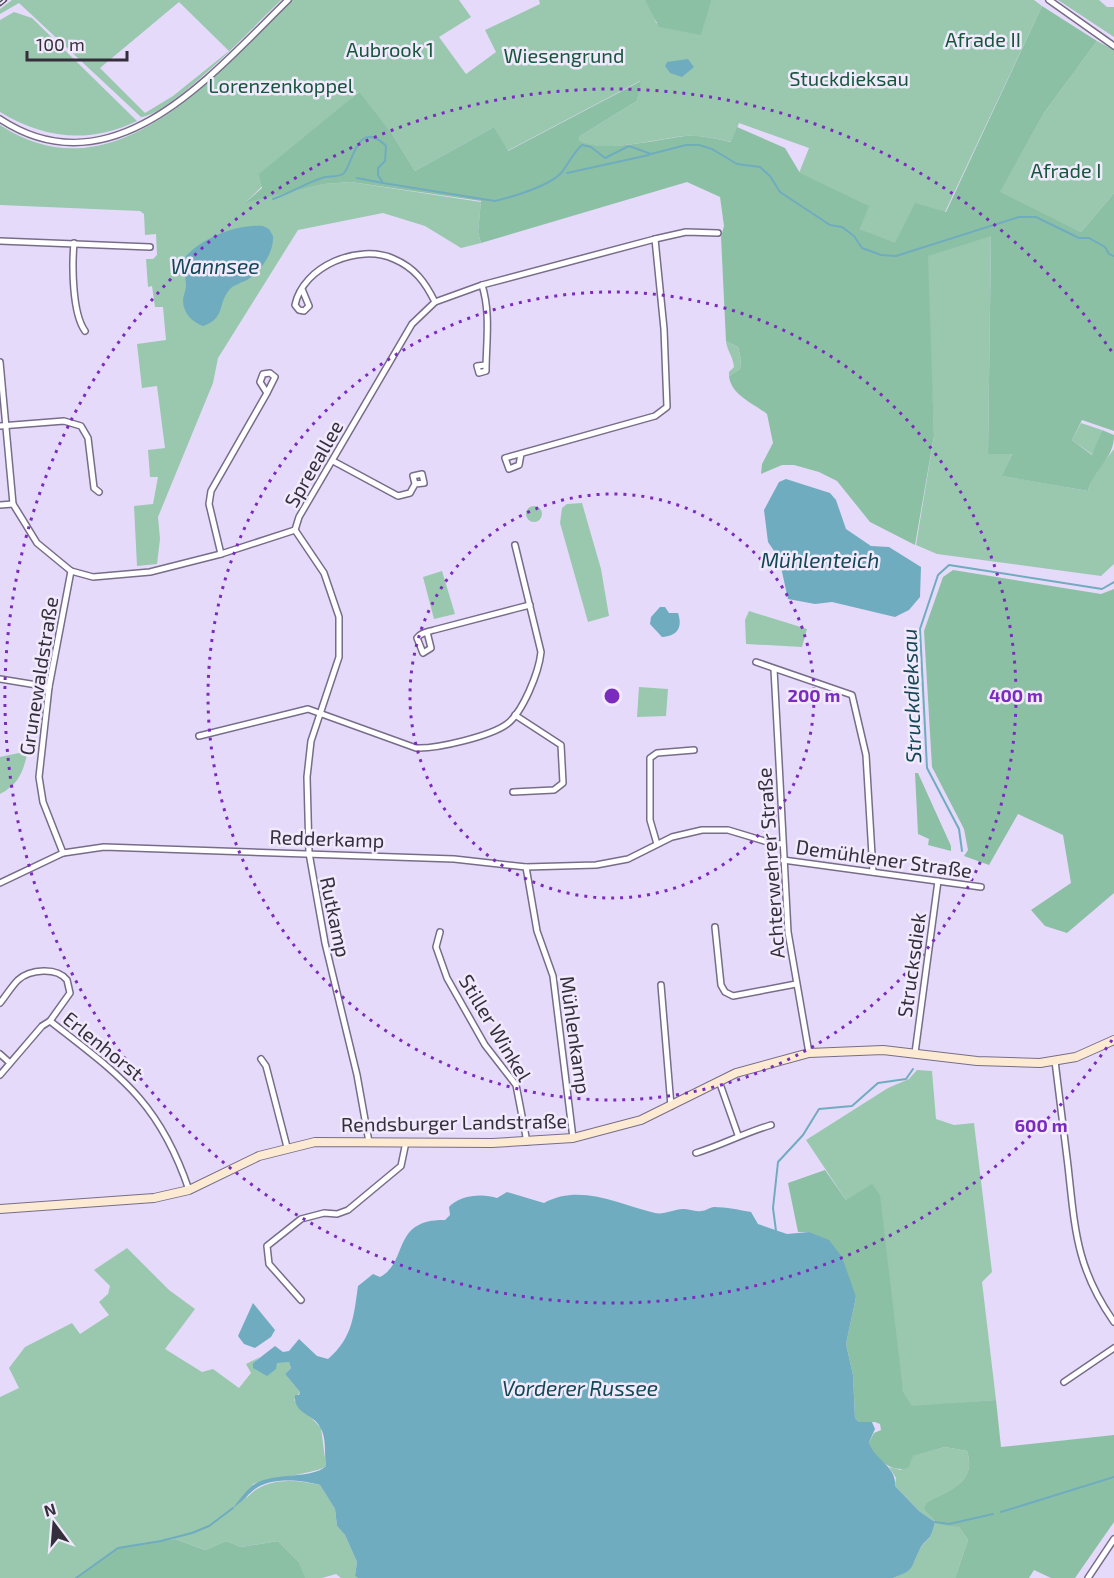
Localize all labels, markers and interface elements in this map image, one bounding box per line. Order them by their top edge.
scale bar [27,24,128,62]
park label: Afrade II [945,27,1021,51]
text: 100 m [36,33,85,55]
park label: Aubrook 1 [346,37,434,61]
park label: Wiesengrund [504,43,624,67]
park label: Stuckdieksau [789,66,909,90]
park label: Lorenzenkoppel [208,73,354,97]
park label: Afrade I [1031,158,1101,182]
water label: Wannsee [171,253,259,278]
street label: Spreeallee [279,416,348,511]
water label: Mühlenteich [761,547,879,572]
street label: Grunewaldstraße [14,595,62,757]
water label: Struckdieksau [896,628,925,764]
text: 200 m [788,684,840,706]
text: 400 m [989,684,1043,706]
centre of rings [602,686,622,706]
street label: Achterwehrer Straße [751,767,789,959]
street label: Redderkamp [269,824,385,852]
street label: Demühlener Straße [795,834,974,882]
street label: Rutkamp [316,874,356,959]
street label: Strucksdiek [892,911,930,1019]
street label: Stiller Winkel [455,970,537,1085]
street label: Mühlenkamp [556,974,596,1096]
street label: Erlenhorst [59,1006,149,1085]
street label: Rendsburger Landstraße [341,1108,567,1136]
text: 600 m [1014,1114,1068,1136]
water label: Vorderer Russee [502,1375,658,1400]
north arrow [24,1494,84,1554]
text: N [42,1498,58,1520]

